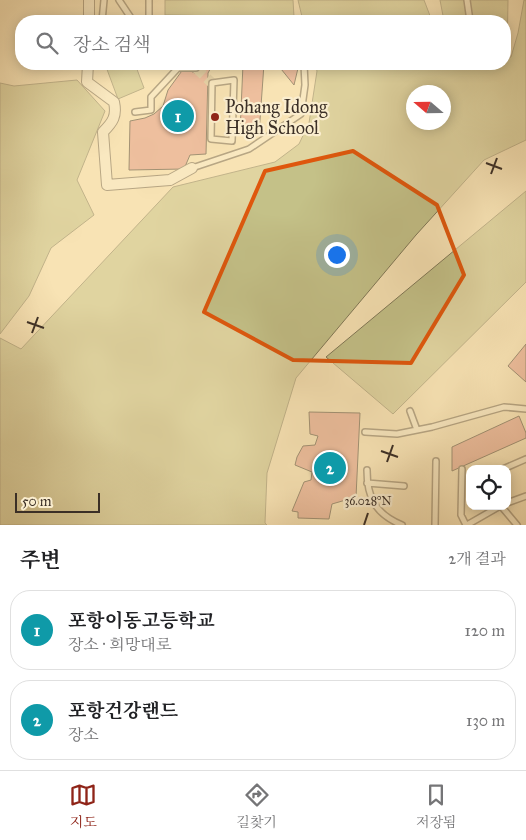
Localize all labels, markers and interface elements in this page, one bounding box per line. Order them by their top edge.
search box [15,15,511,70]
icon: search [33,29,61,57]
text: 장소 검색 [73,33,151,56]
north arrow [406,85,451,130]
place label: Pohang Idong High School [225,96,328,140]
pin: 1 [162,97,194,135]
marker: Pohang Idong High School [209,111,221,123]
your location [324,242,350,268]
pin: 2 [314,449,346,487]
map controls [466,465,511,510]
button: locate [466,465,511,510]
scale bar [15,490,100,513]
text: 50 m [22,493,51,510]
text: 36.028°N [344,494,392,508]
text: 주변 [20,547,61,573]
text: 2개 결과 [448,549,506,568]
text: 포항이동고등학교 [68,609,215,632]
text: 1 [34,621,40,640]
text: 120 m [465,621,505,640]
text: 장소 · 희망대로 [68,635,171,654]
text: 포항건강랜드 [68,699,178,722]
text: 2 [33,711,41,730]
text: 130 m [466,711,505,730]
text: 장소 [68,725,99,744]
tab: 지도 [69,781,97,831]
tab: 길찾기 [236,781,277,831]
tab: 저장됨 [416,781,457,831]

